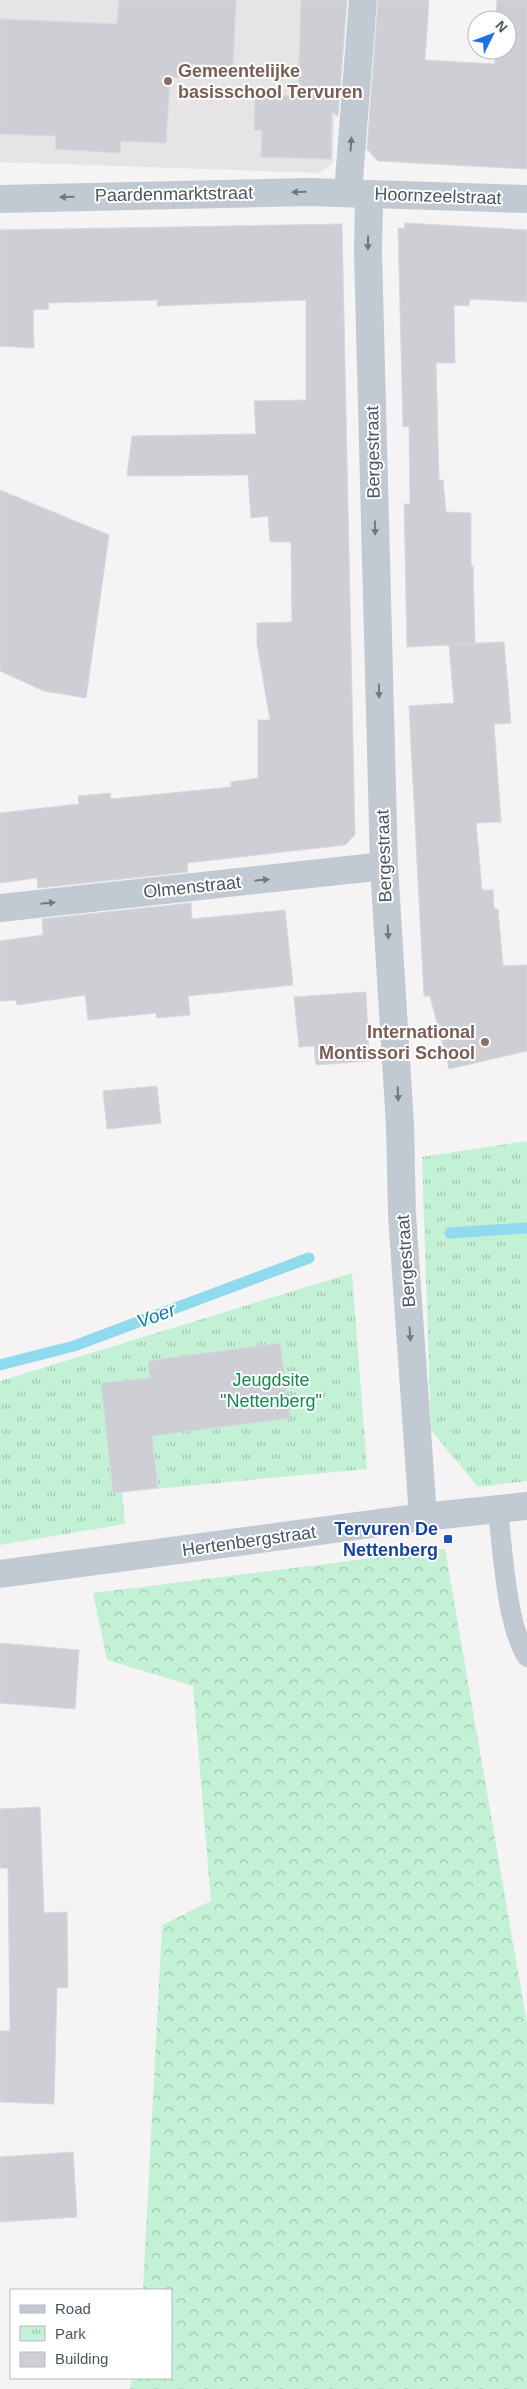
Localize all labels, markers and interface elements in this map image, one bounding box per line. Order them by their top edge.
north arrow [467,10,517,60]
text: N [492,17,511,35]
place label: Gemeentelijke basisschool Tervuren [178,61,363,102]
marker: Gemeentelijke basisschool Tervuren [162,75,174,87]
one-way arrow [348,136,356,152]
street label: Paardenmarktstraat [95,183,253,205]
street label: Hoornzeelstraat [374,184,502,208]
one-way arrow [291,188,307,196]
one-way arrow [59,193,75,201]
one-way arrow [364,236,372,252]
street label: Bergestraat [362,405,384,499]
one-way arrow [372,521,380,537]
one-way arrow [376,683,384,699]
street label: Bergestraat [372,809,396,903]
street label: Olmenstraat [142,872,242,902]
one-way arrow [254,875,270,883]
one-way arrow [41,899,57,907]
one-way arrow [384,925,392,941]
place label: International Montissori School [319,1022,475,1063]
marker: International Montissori School [479,1036,491,1048]
one-way arrow [394,1087,402,1103]
street label: Bergestraat [393,1214,419,1308]
water label: Voer [134,1299,179,1332]
one-way arrow [407,1326,415,1342]
park label: Jeugdsite "Nettenberg" [220,1370,322,1411]
place label: Tervuren De Nettenberg [334,1519,438,1560]
street label: Hertenbergstraat [181,1522,317,1560]
marker: Tervuren De Nettenberg [442,1533,454,1545]
legend [10,2289,172,2379]
text: Road [55,2300,91,2317]
text: Park [55,2325,86,2342]
text: Building [55,2350,108,2367]

